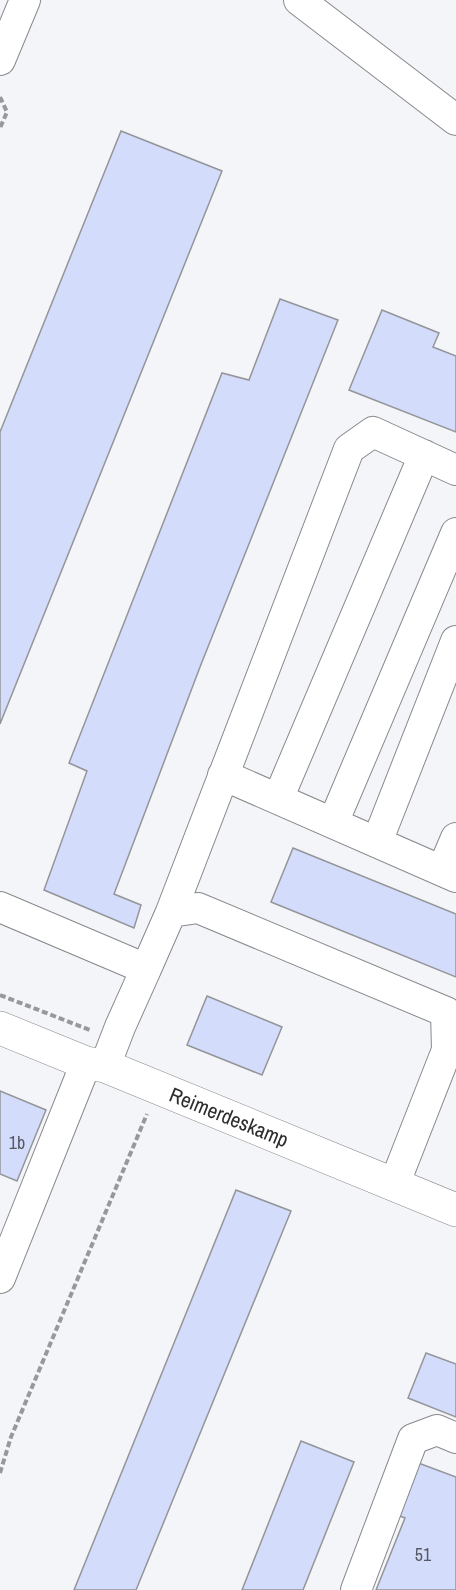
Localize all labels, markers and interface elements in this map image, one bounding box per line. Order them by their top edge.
street label: Reimerdeskamp [165,1080,293,1154]
house number: 1b [9,1130,25,1155]
house number: 51 [415,1542,432,1567]

